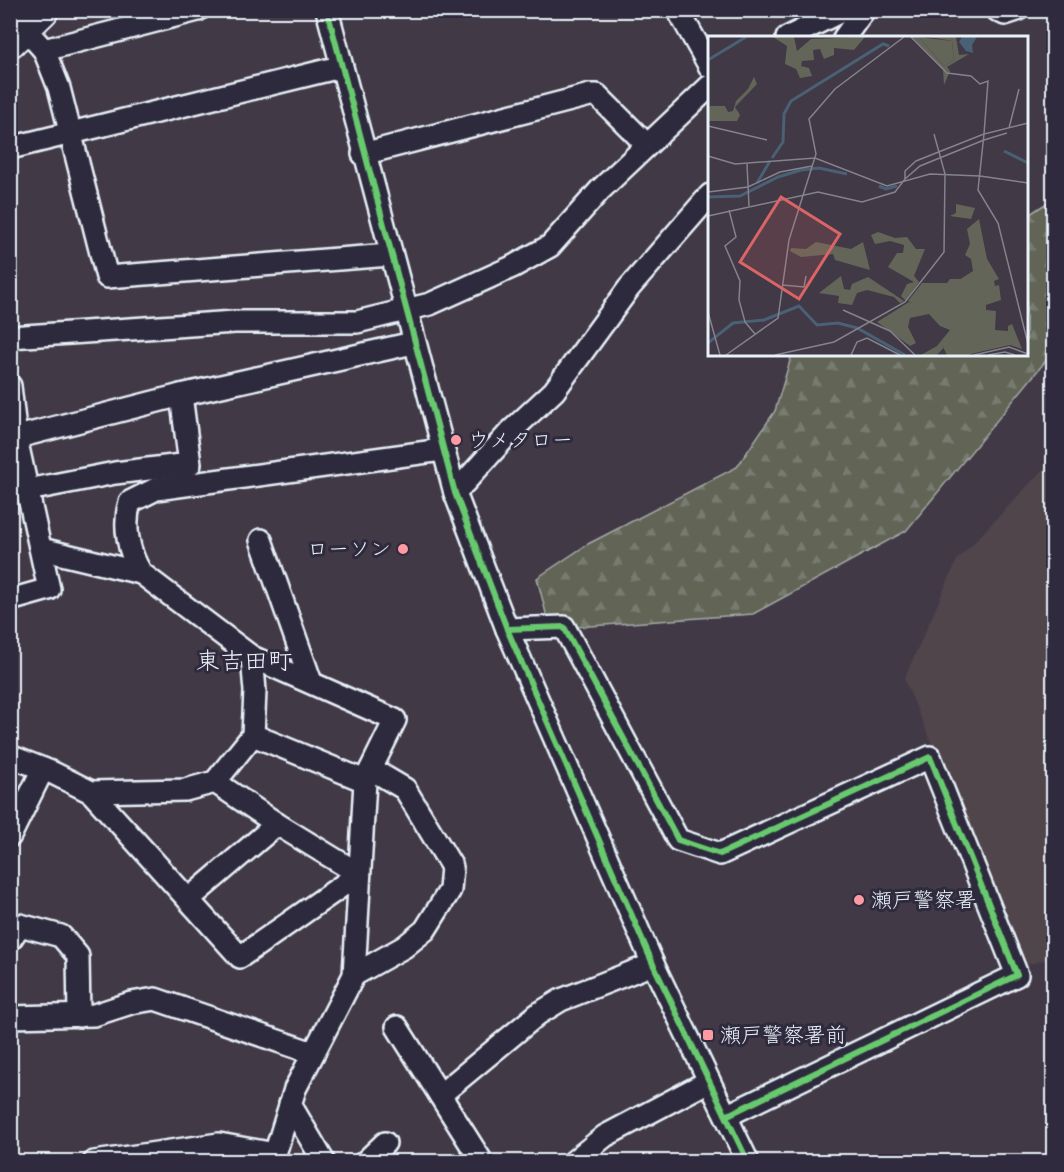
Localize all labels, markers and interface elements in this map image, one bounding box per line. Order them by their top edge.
inset map [708,36,1028,356]
place label: ウメタロー [468,428,573,453]
marker: ウメタロー [449,433,463,447]
place label: ローソン [307,537,391,562]
marker: ローソン [396,542,410,556]
district label: 東吉田町 [196,647,292,676]
place label: 瀬戸警察署 [871,888,976,913]
marker: 瀬戸警察署 [852,893,866,907]
place label: 瀬戸警察署前 [720,1023,846,1048]
marker: 瀬戸警察署前 [701,1028,715,1042]

